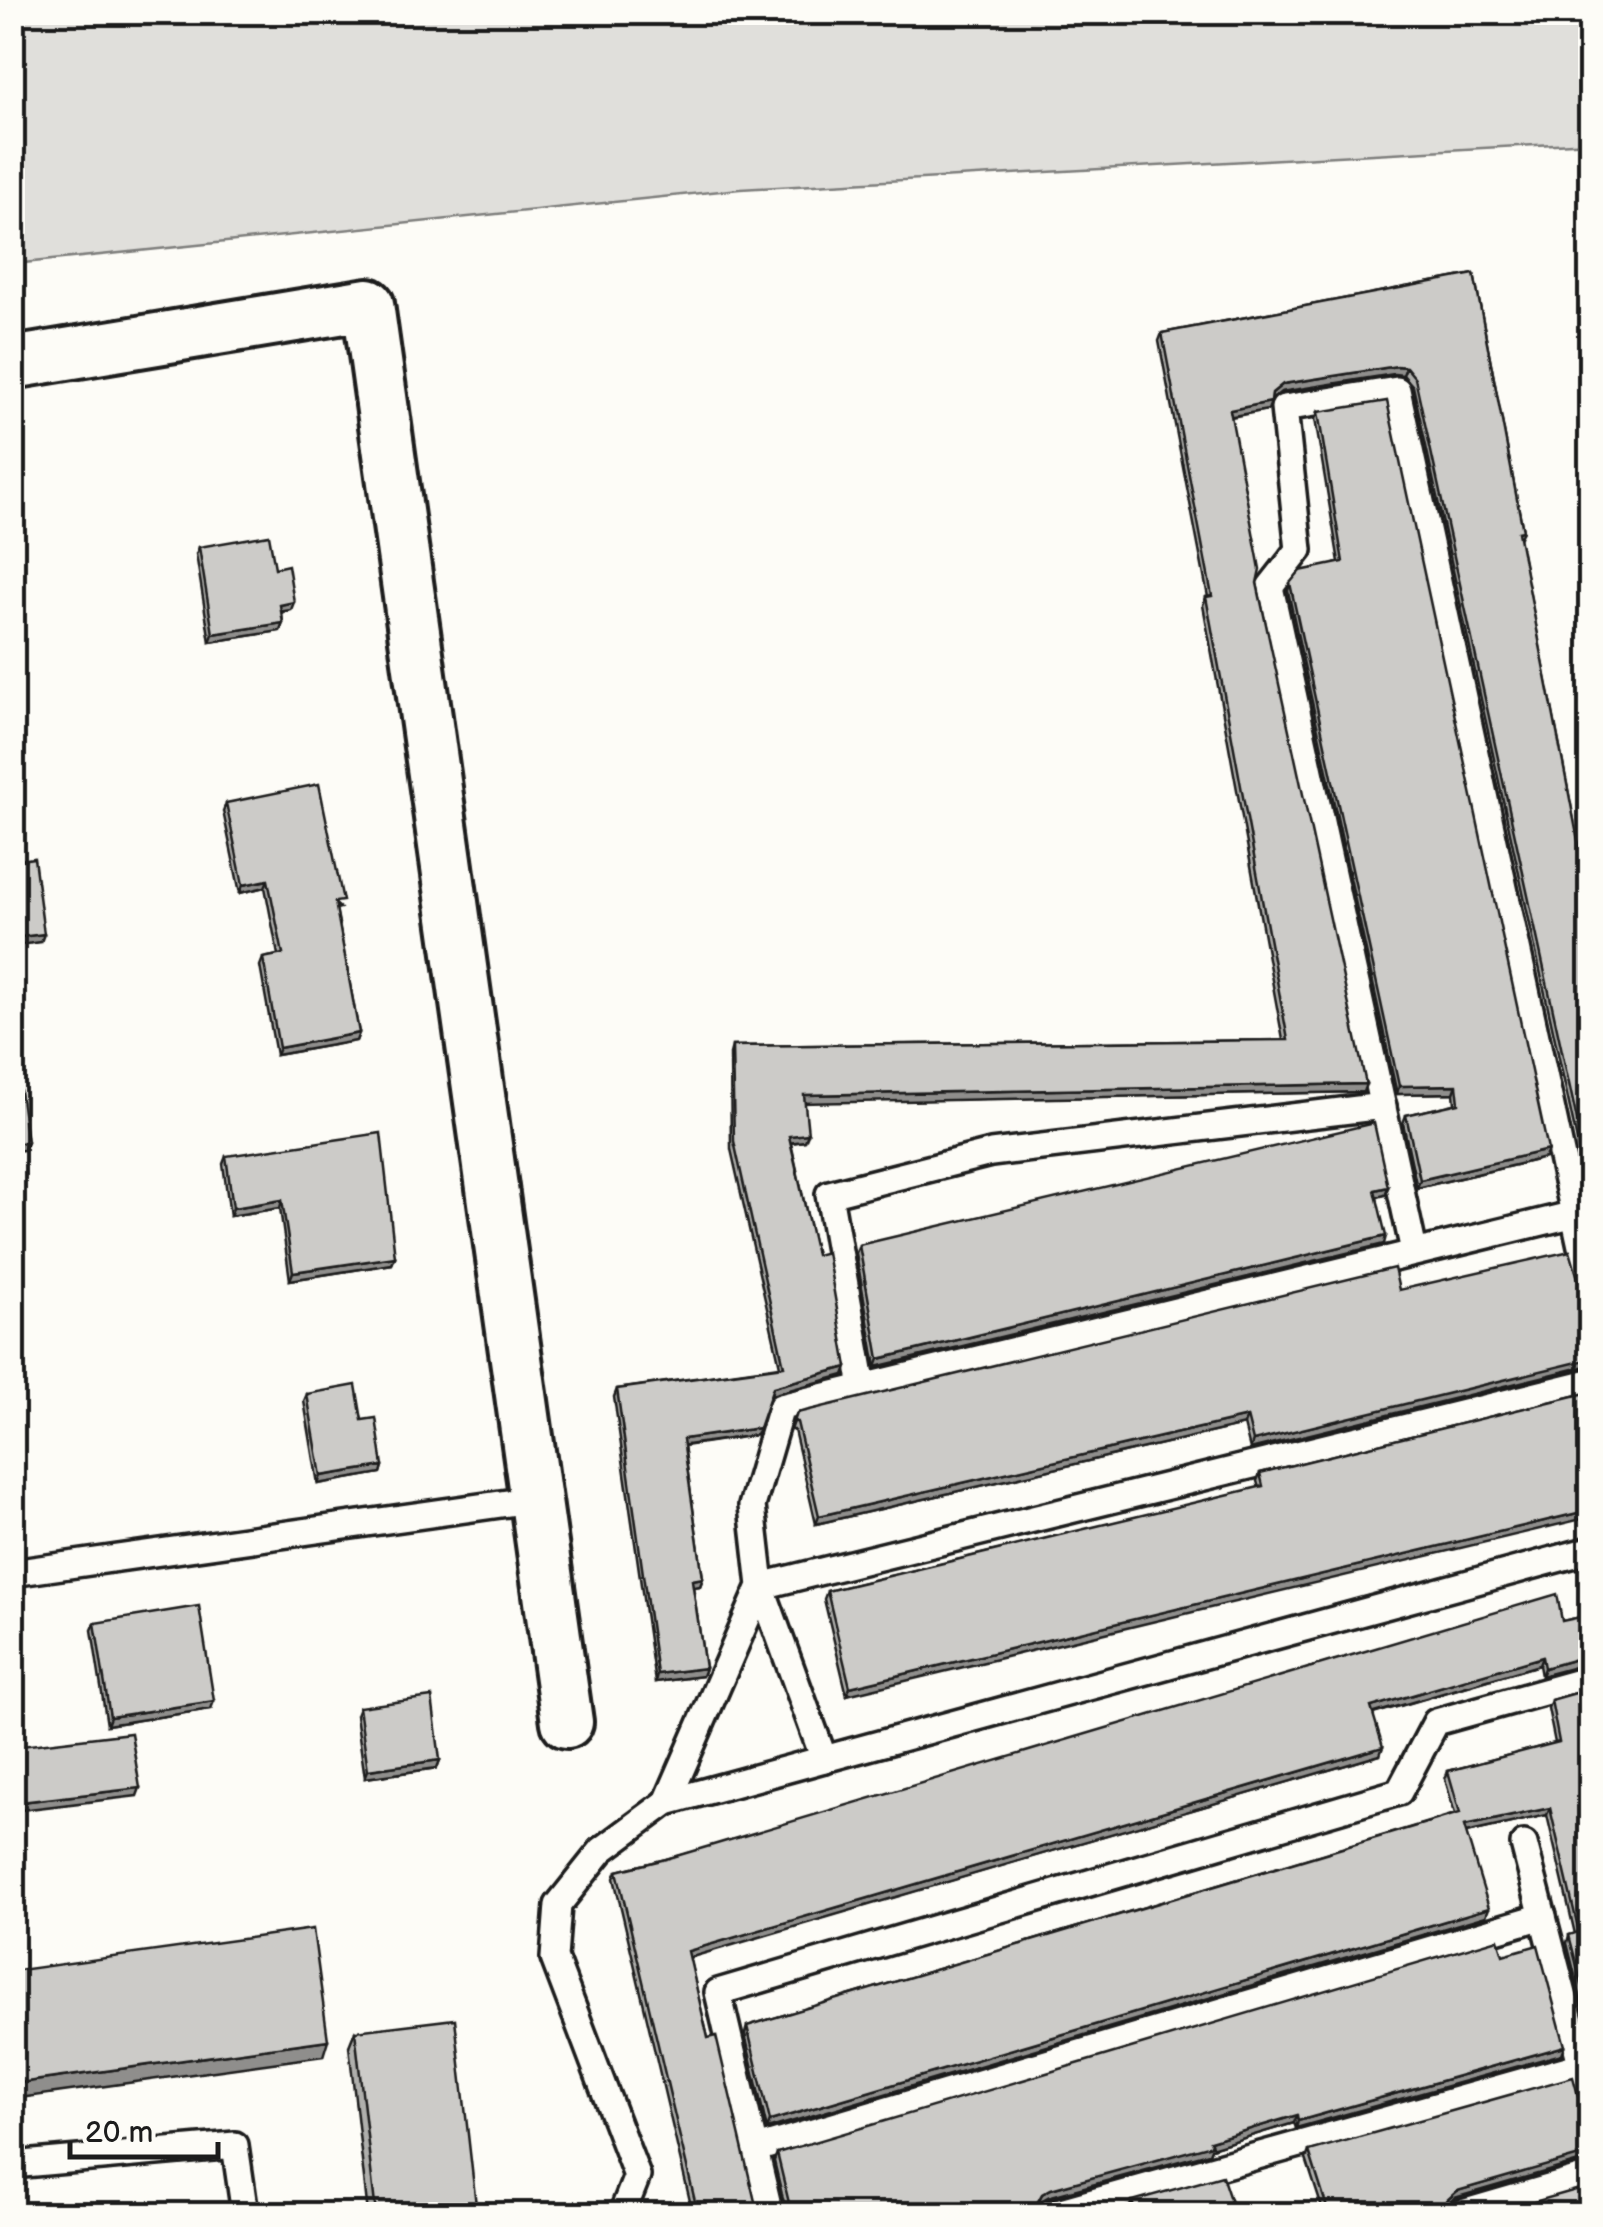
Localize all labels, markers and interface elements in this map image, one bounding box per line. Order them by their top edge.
scale bar [70,2097,218,2159]
text: 20 m [85,2115,153,2151]

